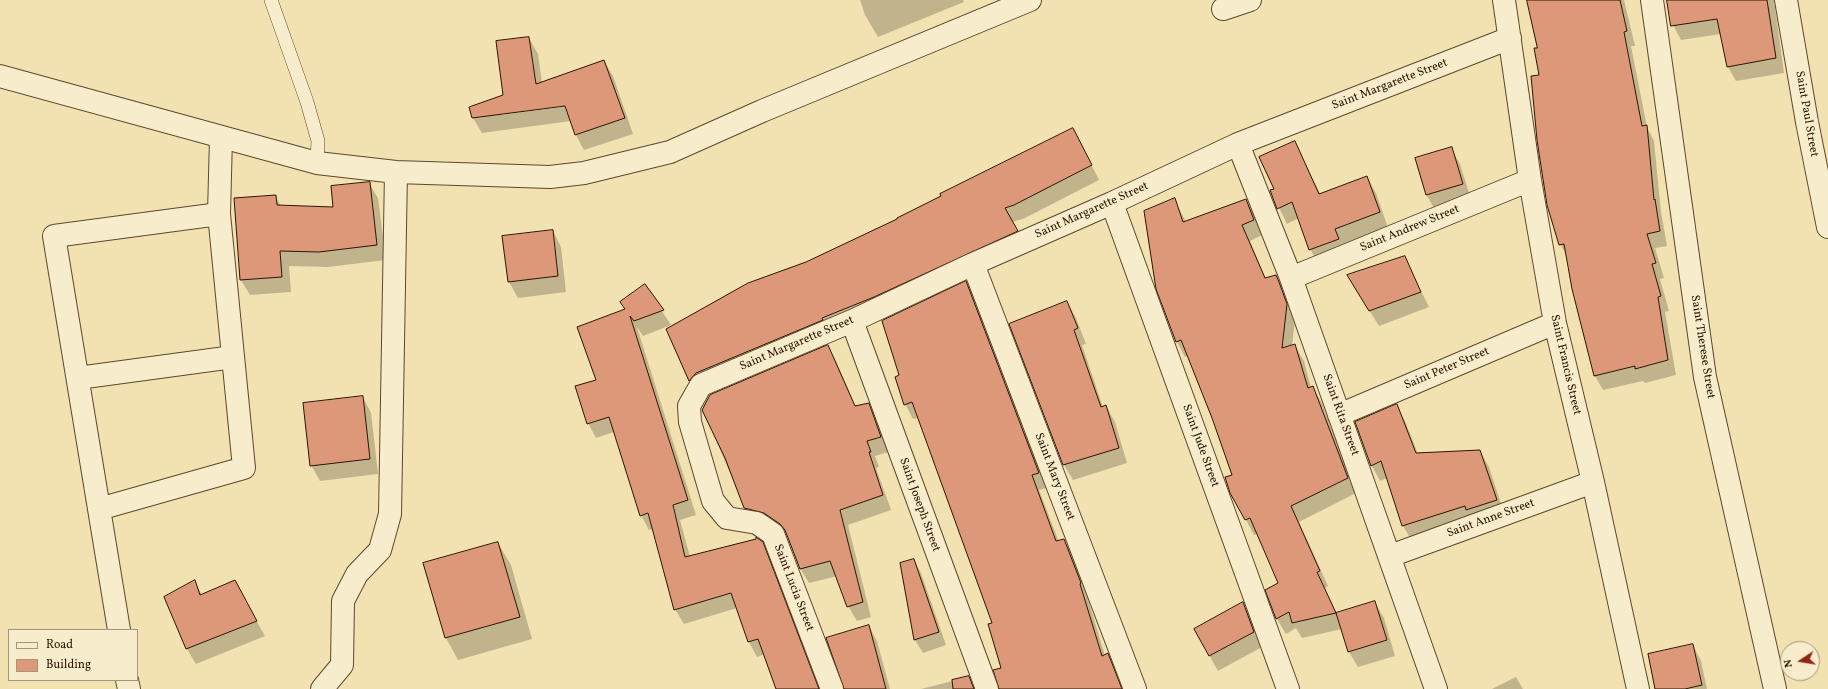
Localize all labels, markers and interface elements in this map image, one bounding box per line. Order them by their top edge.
street label: Saint Margarette Street [1330,56,1450,114]
street label: Saint Paul Street [1791,70,1821,158]
street label: Saint Margarette Street [1033,179,1151,243]
street label: Saint Andrew Street [1358,202,1462,256]
street label: Saint Therese Street [1687,294,1717,400]
street label: Saint Margarette Street [738,313,856,375]
street label: Saint Francis Street [1546,313,1584,417]
street label: Saint Peter Street [1402,345,1492,393]
street label: Saint Rita Street [1319,372,1361,458]
street label: Saint Jude Street [1178,403,1222,489]
street label: Saint Mary Street [1031,431,1077,523]
street label: Saint Joseph Street [895,456,943,554]
street label: Saint Anne Street [1445,496,1537,542]
street label: Saint Lucia Street [770,542,816,634]
legend [8,629,138,681]
text: Road [46,637,73,653]
north arrow [1780,641,1820,681]
text: Building [46,657,91,673]
text: N [1781,658,1797,669]

